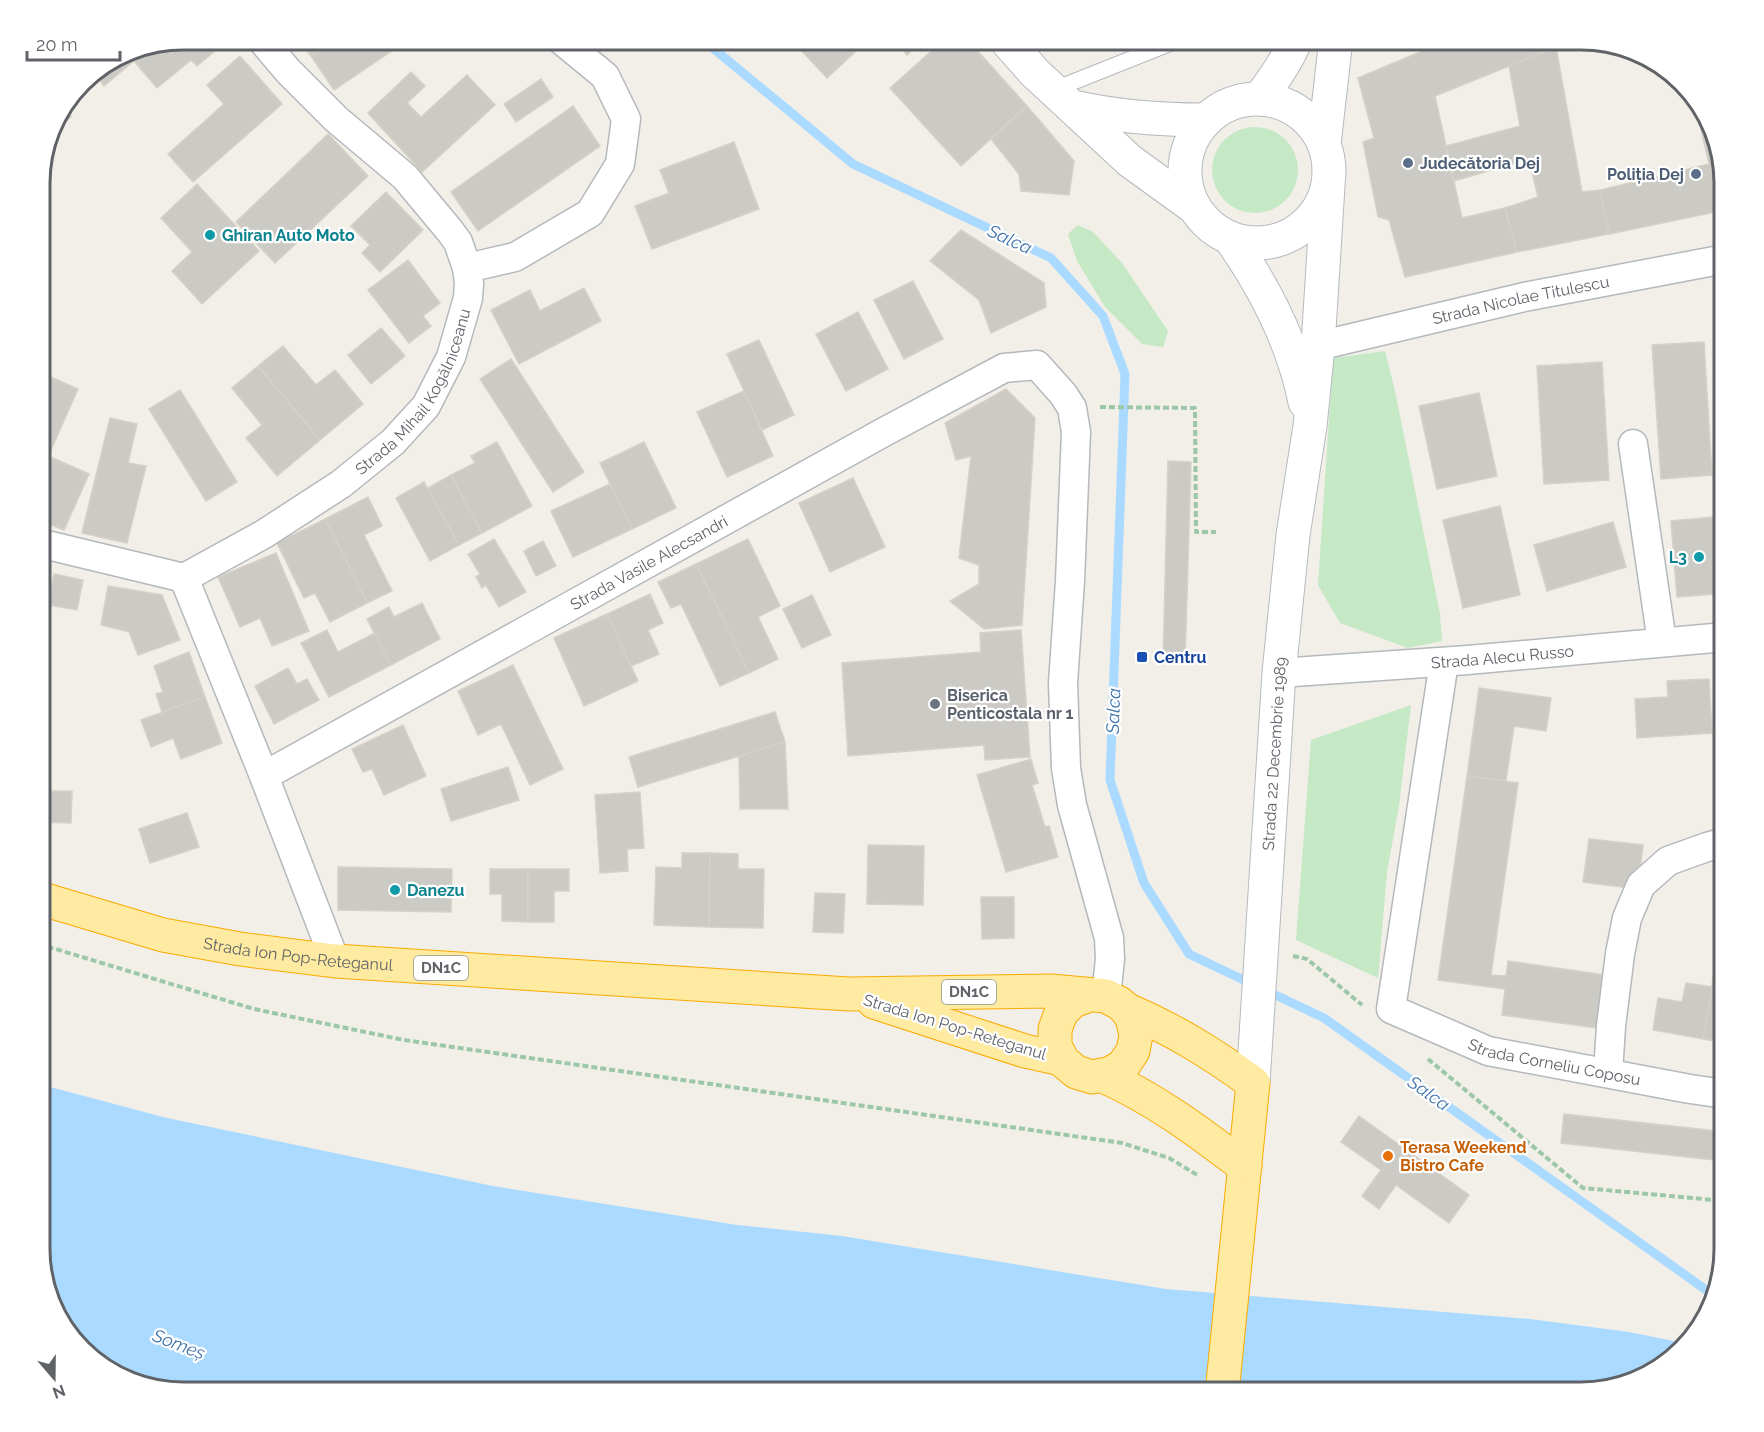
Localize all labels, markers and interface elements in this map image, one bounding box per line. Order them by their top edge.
scale bar [27,24,120,62]
text: 20 m [36,34,78,55]
place label: Judecătoria Dej [1420,154,1540,173]
marker: Judecătoria Dej [1401,156,1415,170]
place label: Poliția Dej [1607,165,1684,184]
marker: Poliția Dej [1689,167,1703,181]
water label: Salca [984,219,1036,258]
place label: Ghiran Auto Moto [222,226,355,245]
marker: Ghiran Auto Moto [203,228,217,242]
street label: Strada Nicolae Titulescu [1430,272,1611,328]
street label: Strada Mihail Kogălniceanu [351,306,474,478]
street label: Strada Vasile Alecsandri [567,511,731,614]
place label: L3 [1669,548,1687,567]
marker: L3 [1692,550,1706,564]
street label: Strada Alecu Russo [1430,641,1575,672]
place label: Centru [1154,648,1206,667]
marker: Centru [1135,650,1149,664]
street label: Strada 22 Decembrie 1989 [1258,656,1290,851]
place label: Biserica Penticostala nr 1 [947,686,1073,723]
water label: Salca [1102,687,1124,735]
marker: Biserica Penticostala nr 1 [928,697,942,711]
place label: Danezu [407,881,465,900]
marker: Danezu [388,883,402,897]
street label: Strada Ion Pop-Reteganul [202,933,394,974]
road number: DN1C [414,956,468,980]
road number: DN1C [942,980,996,1004]
street label: Strada Ion Pop-Reteganul [861,990,1050,1064]
street label: Strada Corneliu Coposu [1465,1034,1642,1089]
water label: Salca [1403,1071,1454,1115]
place label: Terasa Weekend Bistro Cafe [1400,1138,1527,1175]
marker: Terasa Weekend Bistro Cafe [1381,1149,1395,1163]
water label: Someș [149,1324,209,1364]
north arrow [24,1348,84,1408]
text: N [50,1381,68,1403]

